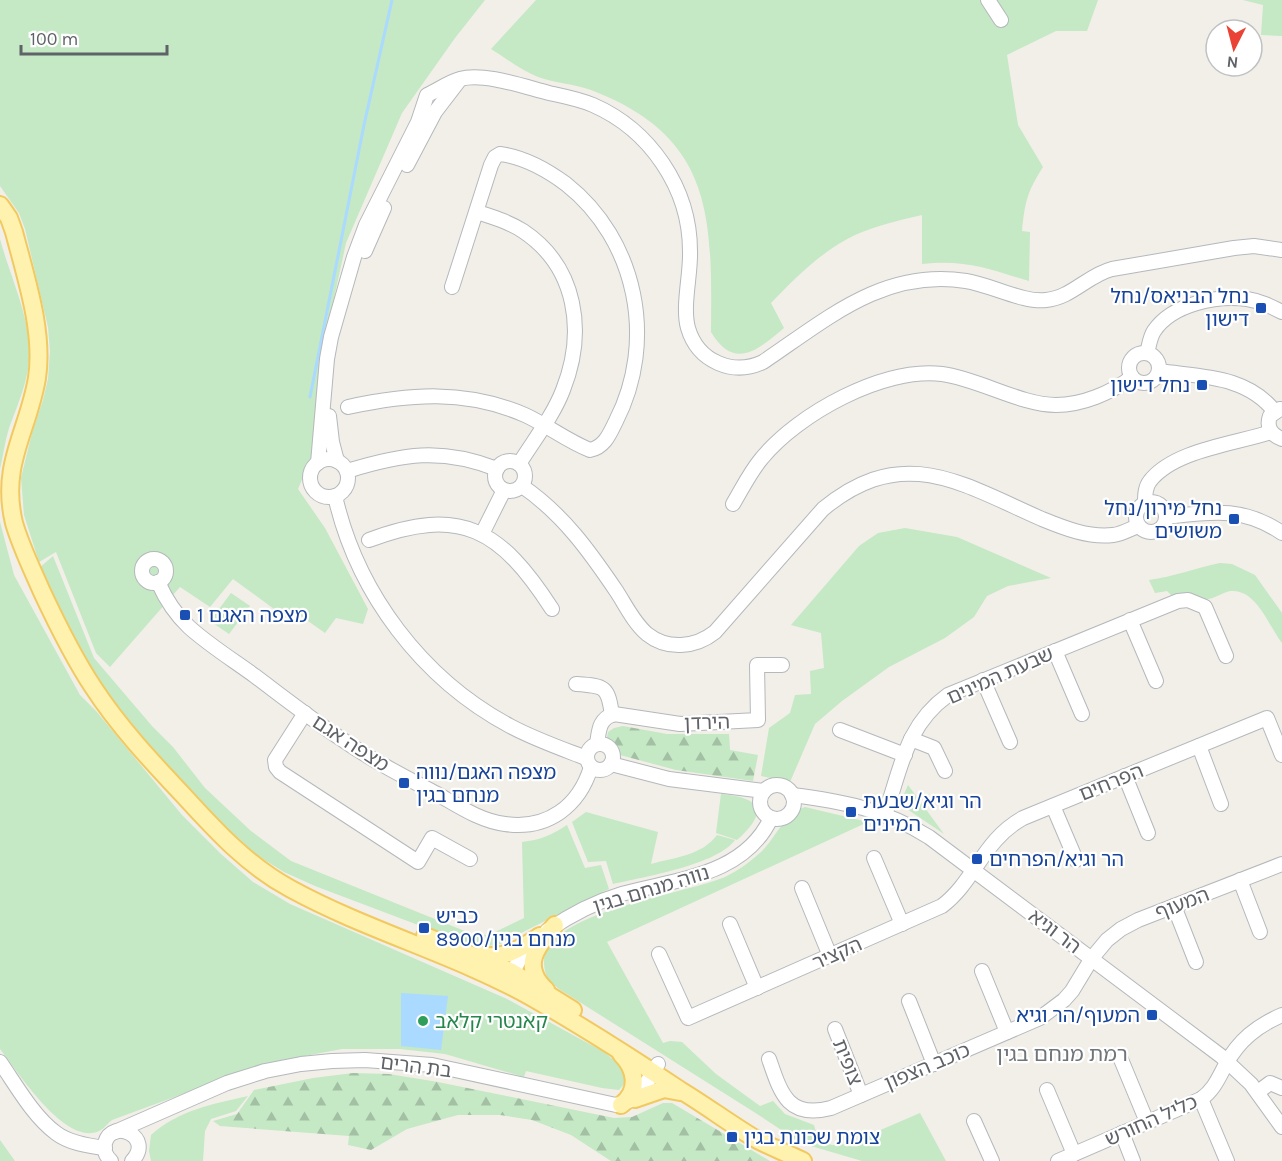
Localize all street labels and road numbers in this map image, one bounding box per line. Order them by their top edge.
street label: שבעת המינים [944,642,1057,709]
street label: מצפה אגם [308,710,393,777]
street label: הירדן [684,710,730,735]
street label: הפרחים [1076,759,1147,806]
street label: נווה מנחם בגין [590,861,712,918]
street label: המעוף [1152,883,1212,924]
street label: הר וגיא [1024,904,1085,958]
street label: הקציר [809,932,866,974]
street label: צופית [828,1036,867,1089]
street label: כוכב הצפון [881,1038,973,1095]
street label: בת הרים [379,1051,453,1082]
street label: כליל החורש [1102,1090,1201,1151]

